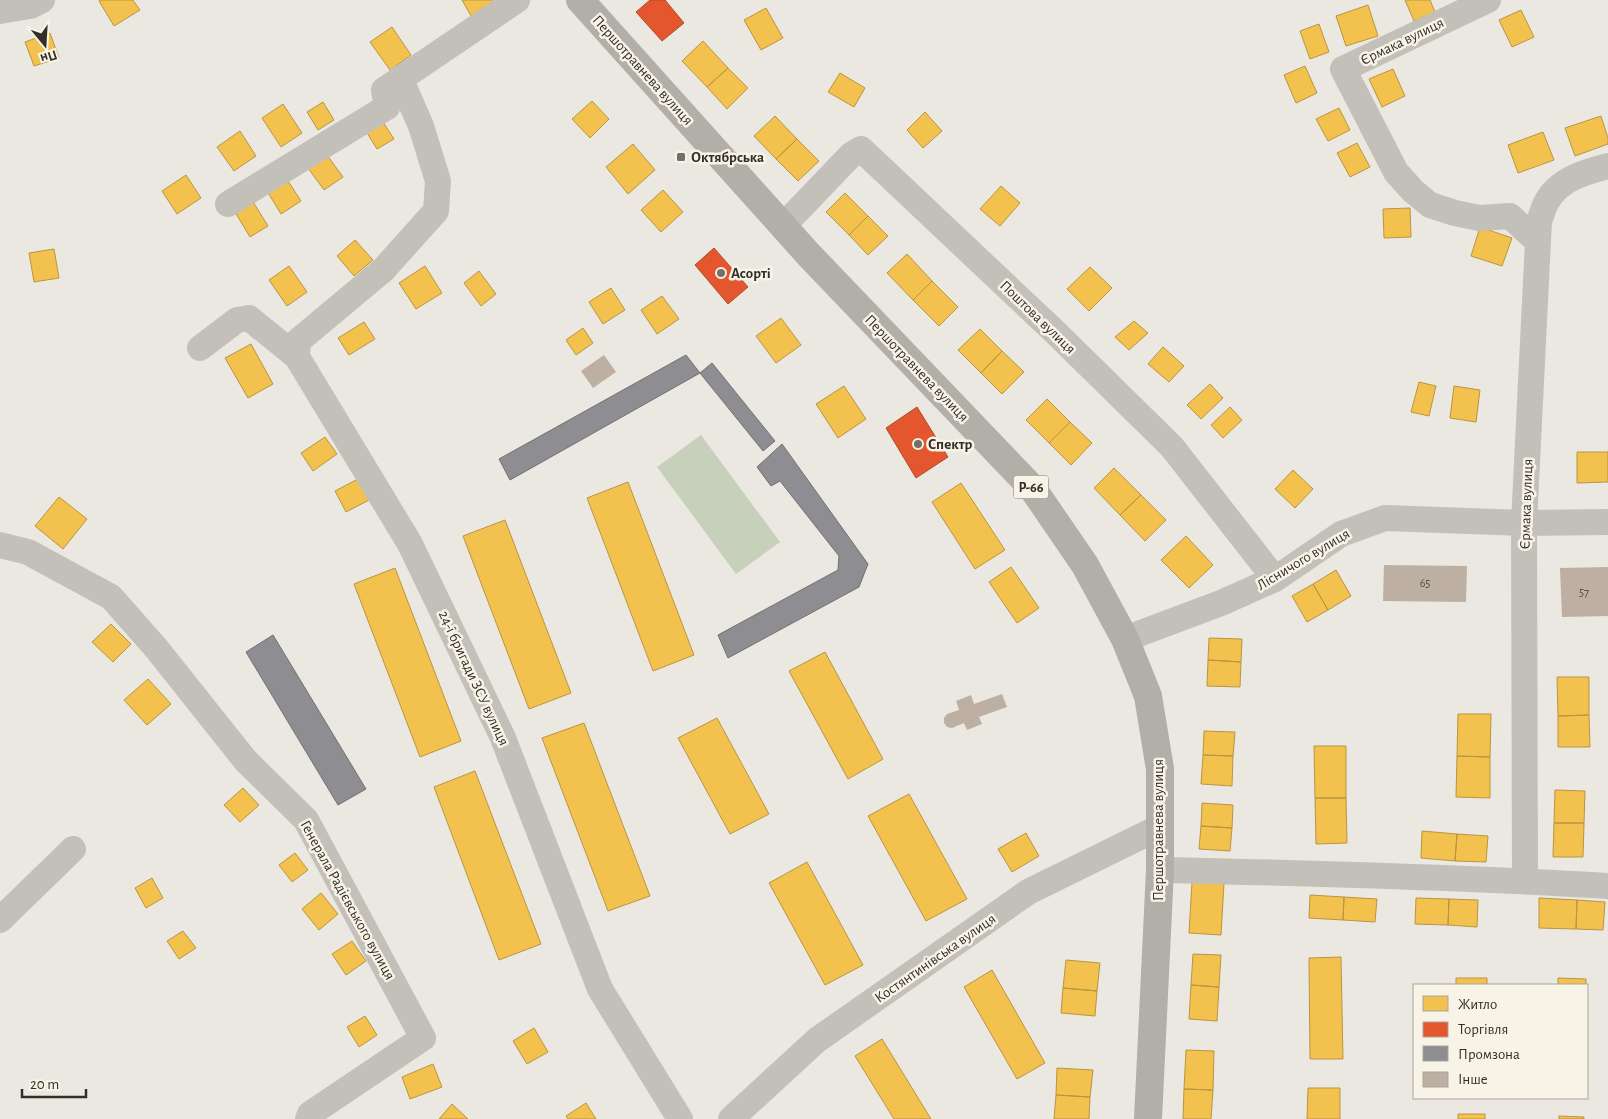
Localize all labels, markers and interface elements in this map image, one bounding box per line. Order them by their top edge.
street label: Першотравнева вулиця [590,13,696,128]
street label: Єрмака вулиця [1358,15,1446,68]
north arrow [20,20,70,70]
text: Пн [38,47,59,66]
place label: Октябрська [691,150,764,165]
marker: Октябрська [675,151,687,163]
place label: Асорті [731,266,771,281]
marker: Асорті [715,267,727,279]
street label: Поштова вулиця [997,278,1078,357]
street label: Першотравнева вулиця [862,312,971,425]
place label: Спектр [928,437,973,452]
marker: Спектр [912,438,924,450]
street label: Єрмака вулиця [1517,459,1536,550]
road number: Р-66 [1014,476,1048,498]
street label: Лісничого вулиця [1254,526,1352,593]
house number: 65 [1420,577,1430,589]
house number: 57 [1579,586,1589,598]
street label: 24-ї бригади ЗСУ вулиця [436,608,511,748]
street label: Першотравнева вулиця [1151,759,1166,901]
street label: Генерала Радієвського вулиця [297,818,398,982]
street label: Костянтинівська вулиця [872,911,999,1006]
legend [1413,984,1588,1099]
text: Житло [1458,997,1497,1012]
text: Торгівля [1458,1022,1508,1037]
text: Промзона [1458,1047,1520,1062]
scale bar [22,1066,86,1098]
text: Інше [1458,1072,1488,1087]
text: 20 m [30,1077,59,1092]

